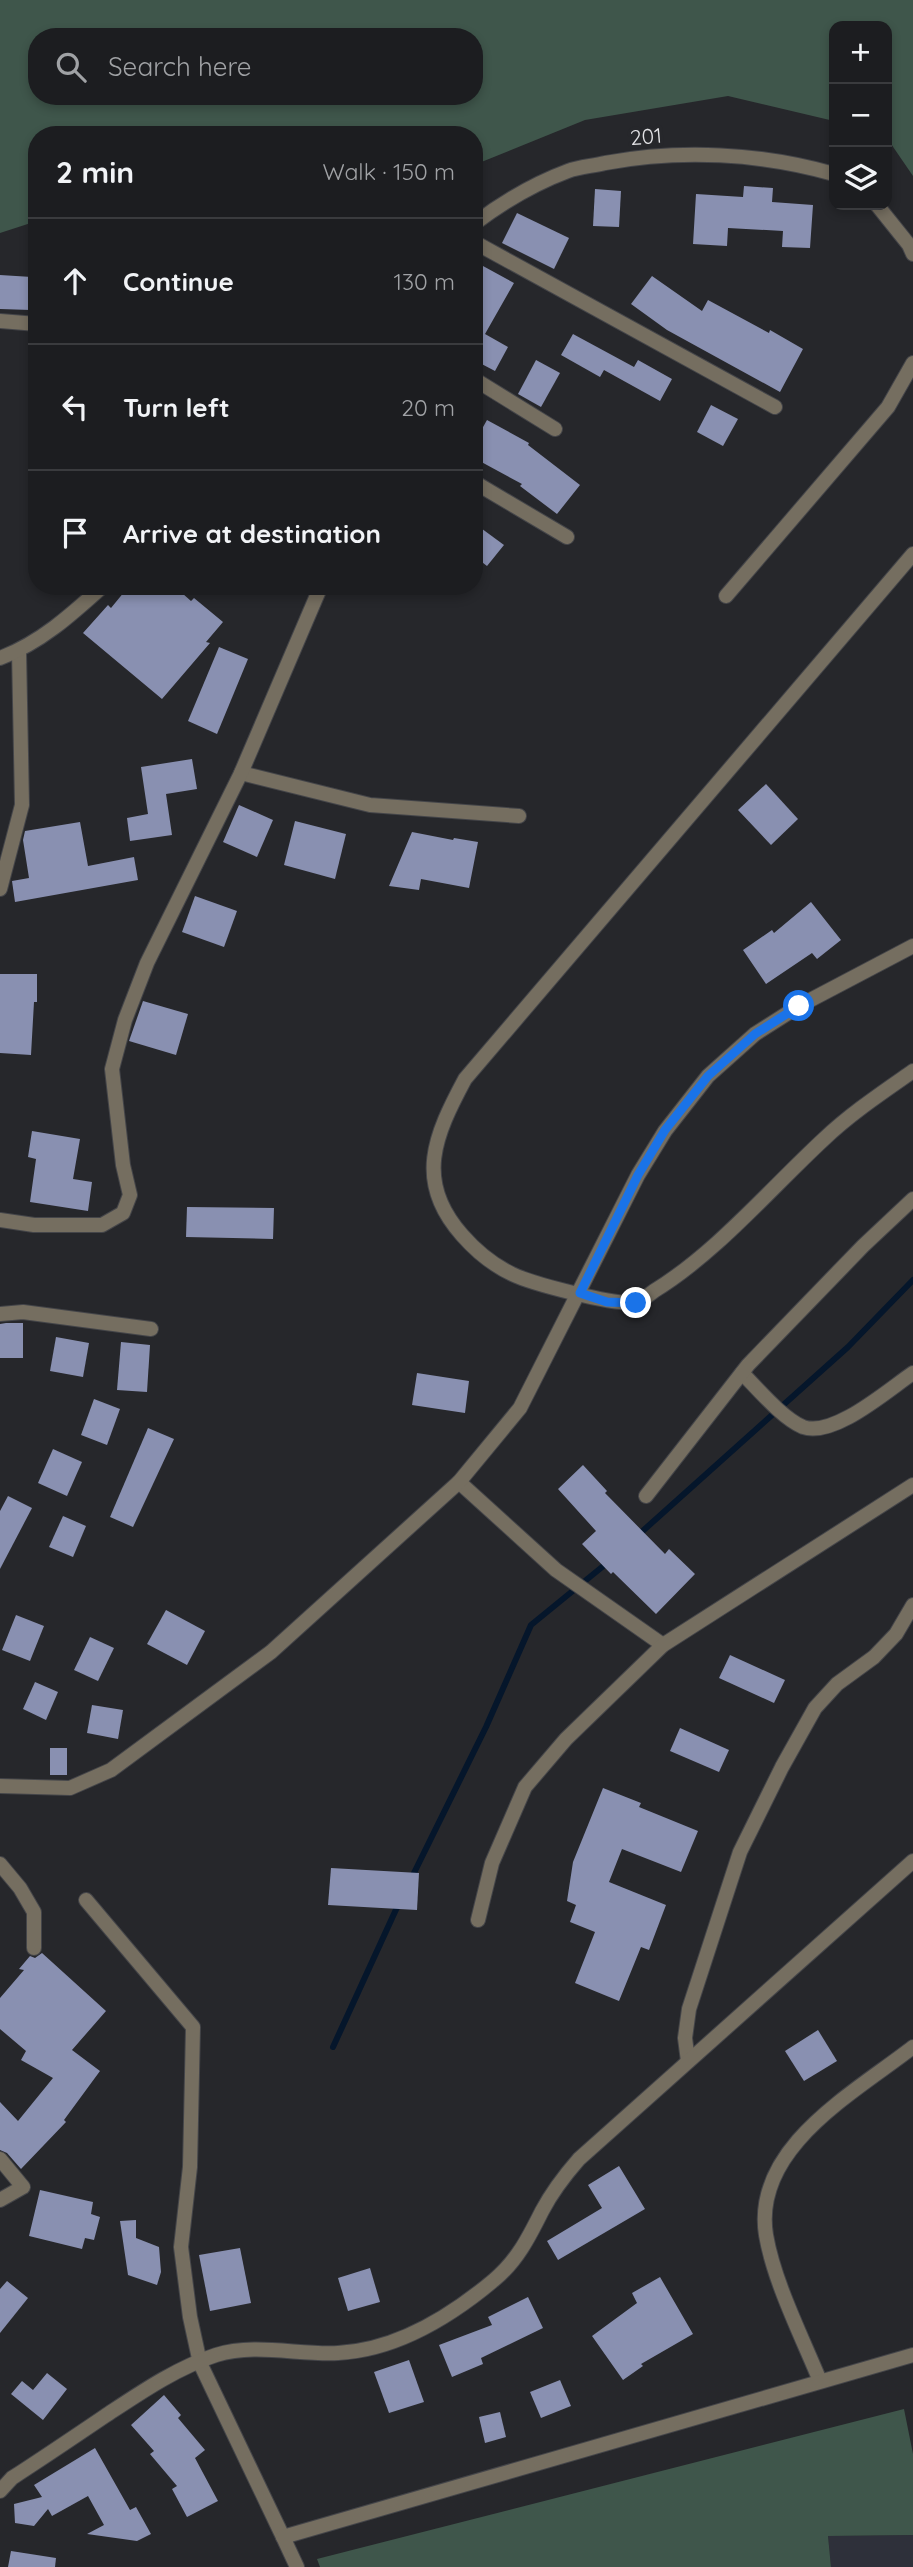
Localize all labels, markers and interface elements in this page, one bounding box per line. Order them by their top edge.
map controls [829,21,892,210]
button: + [829,21,892,84]
search box [28,28,483,105]
icon: search [52,48,90,86]
text: Search here [108,50,252,83]
button: − [829,84,892,147]
street label: 201 [629,122,663,150]
button: layers [829,147,892,210]
text: 2 min [56,153,134,191]
text: Walk · 150 m [322,157,455,186]
icon: ahead [56,262,94,300]
text: Continue [123,265,234,298]
text: 130 m [393,267,455,296]
icon: left [56,388,94,426]
text: Turn left [123,391,230,424]
text: 20 m [401,393,455,422]
icon: arrive [56,514,94,552]
text: Arrive at destination [123,517,381,550]
route start [783,990,814,1021]
route end [620,1287,651,1318]

